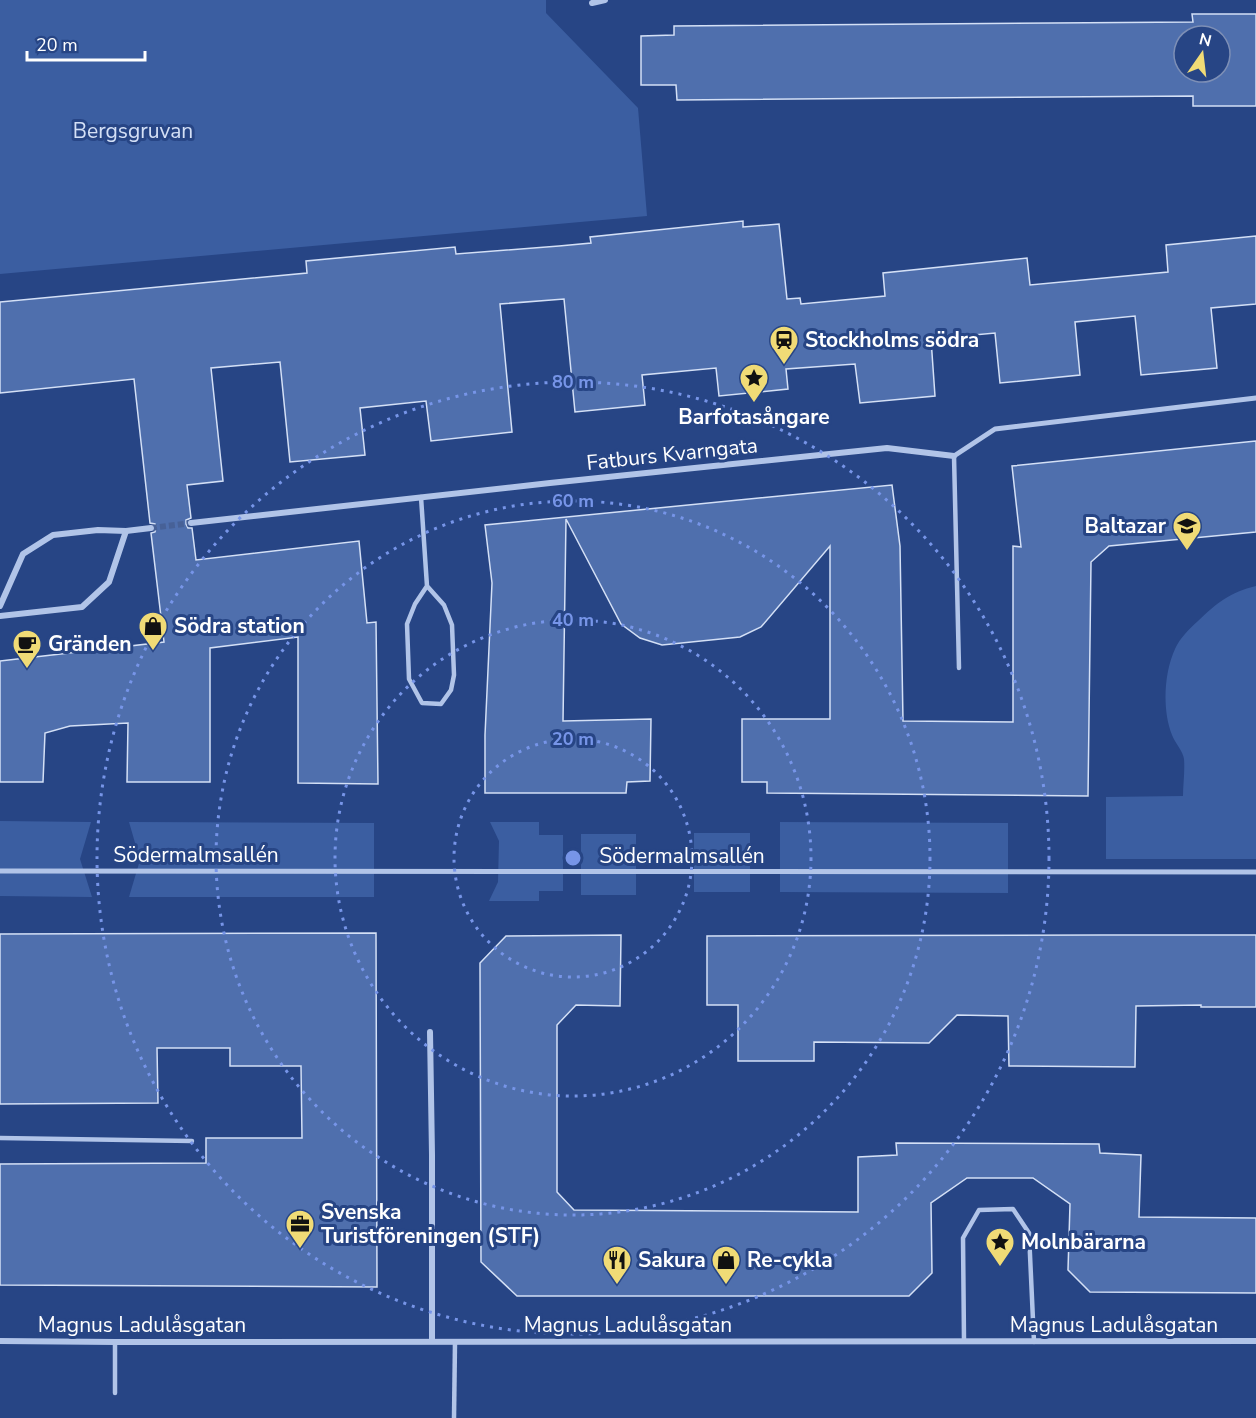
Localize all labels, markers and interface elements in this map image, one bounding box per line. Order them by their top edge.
scale bar [27,24,146,62]
north arrow [1172,24,1232,84]
text: N [1197,28,1214,53]
text: 20 m [36,33,78,57]
park label: Bergsgruvan [73,117,193,145]
station icon: Stockholms södra [768,324,800,366]
place label: Stockholms södra [805,326,979,354]
place icon: Barfotasångare [738,362,770,404]
text: 80 m [552,370,594,394]
place label: Barfotasångare [678,403,830,431]
street label: Fatburs Kvarngata [585,431,759,477]
text: 60 m [552,489,594,513]
school or university icon: Baltazar [1171,510,1203,552]
place label: Baltazar [1085,512,1167,540]
text: 40 m [552,608,594,632]
shop icon: Södra station [137,610,169,652]
place label: Södra station [174,612,305,640]
cafe icon: Gränden [11,628,43,670]
place label: Gränden [48,630,132,658]
text: 20 m [552,727,594,751]
street label: Södermalmsallén [113,841,279,869]
street label: Södermalmsallén [599,842,765,870]
centre of rings [563,848,583,868]
place label: Svenska Turistföreningen (STF) [321,1198,540,1250]
office icon: Svenska Turistföreningen (STF) [284,1208,316,1250]
place icon: Molnbärarna [984,1226,1016,1268]
place label: Molnbärarna [1021,1228,1146,1256]
restaurant icon: Sakura [601,1244,633,1286]
shop icon: Re-cykla [710,1244,742,1286]
place label: Sakura [638,1246,706,1274]
place label: Re-cykla [747,1246,833,1274]
street label: Magnus Ladulåsgatan [38,1311,246,1339]
street label: Magnus Ladulåsgatan [524,1311,732,1339]
street label: Magnus Ladulåsgatan [1010,1311,1218,1339]

